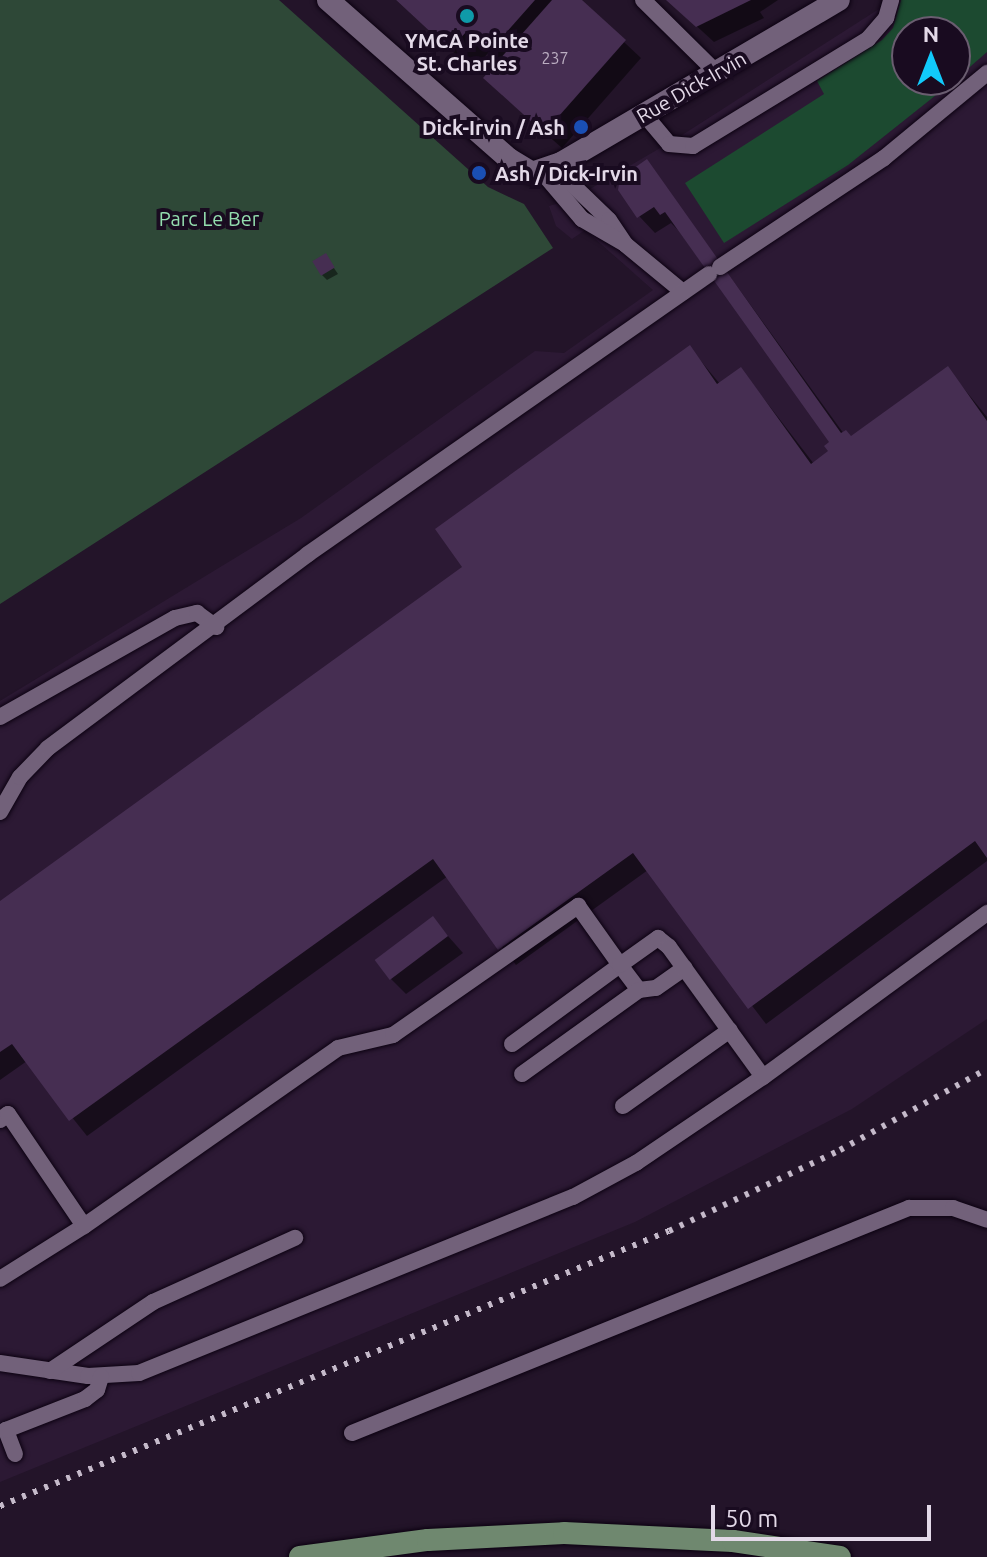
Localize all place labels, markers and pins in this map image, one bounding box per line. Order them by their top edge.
marker: YMCA Pointe St. Charles [458,7,476,25]
place label: YMCA Pointe St. Charles [405,28,529,75]
place label: Dick-Irvin / Ash [422,115,565,139]
marker: Dick-Irvin / Ash [572,118,590,136]
place label: Ash / Dick-Irvin [495,161,638,185]
marker: Ash / Dick-Irvin [470,164,488,182]

